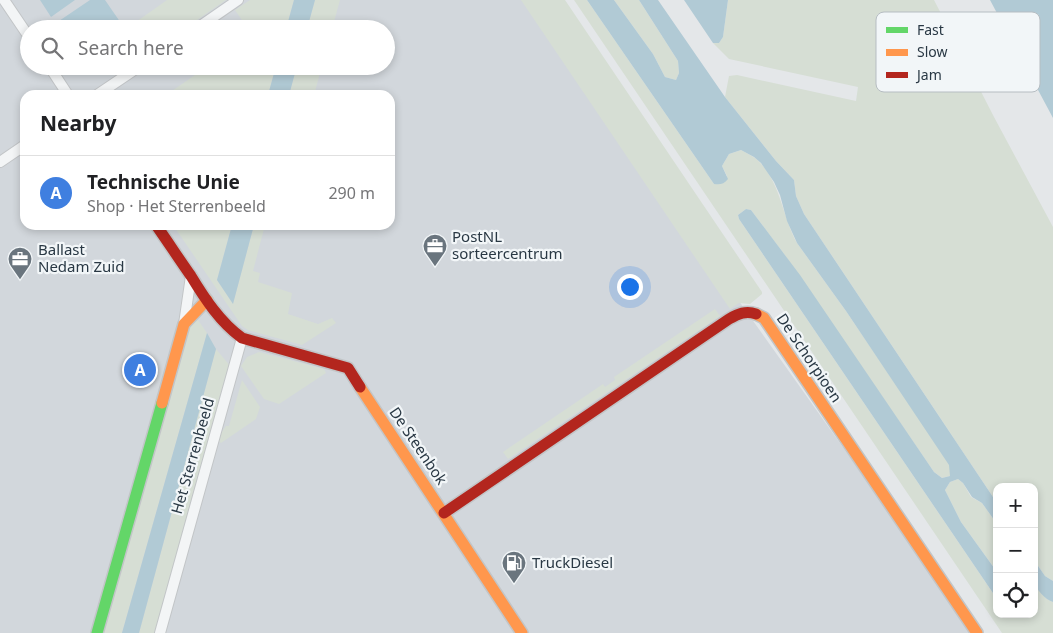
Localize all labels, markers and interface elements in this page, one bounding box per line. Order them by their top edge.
legend [876,12,1040,92]
search box [20,20,395,75]
text: Fast [917,20,944,39]
icon: search [38,34,66,62]
text: Search here [78,35,184,61]
text: Slow [917,42,948,61]
text: Jam [915,65,942,84]
text: Nearby [40,109,116,137]
text: Technische Unie [87,169,240,195]
text: A [50,182,62,204]
text: 290 m [328,182,375,204]
text: Shop · Het Sterrenbeeld [87,195,266,217]
place label: PostNL sorteercentrum [452,226,563,263]
office icon: PostNL sorteercentrum [422,233,448,267]
place label: Ballast Nedam Zuid [38,239,124,276]
office icon: Ballast Nedam Zuid [7,246,33,280]
your location [617,274,643,300]
street label: De Schorpioen [773,309,847,406]
pin: A [124,351,156,389]
street label: Het Sterrenbeeld [166,395,218,516]
street label: De Steenbok [386,403,452,488]
map controls [993,483,1038,618]
button: + [993,483,1038,528]
button: − [993,528,1038,573]
fuel station icon: TruckDiesel [501,550,527,584]
place label: TruckDiesel [532,552,613,572]
button: locate [993,573,1038,618]

